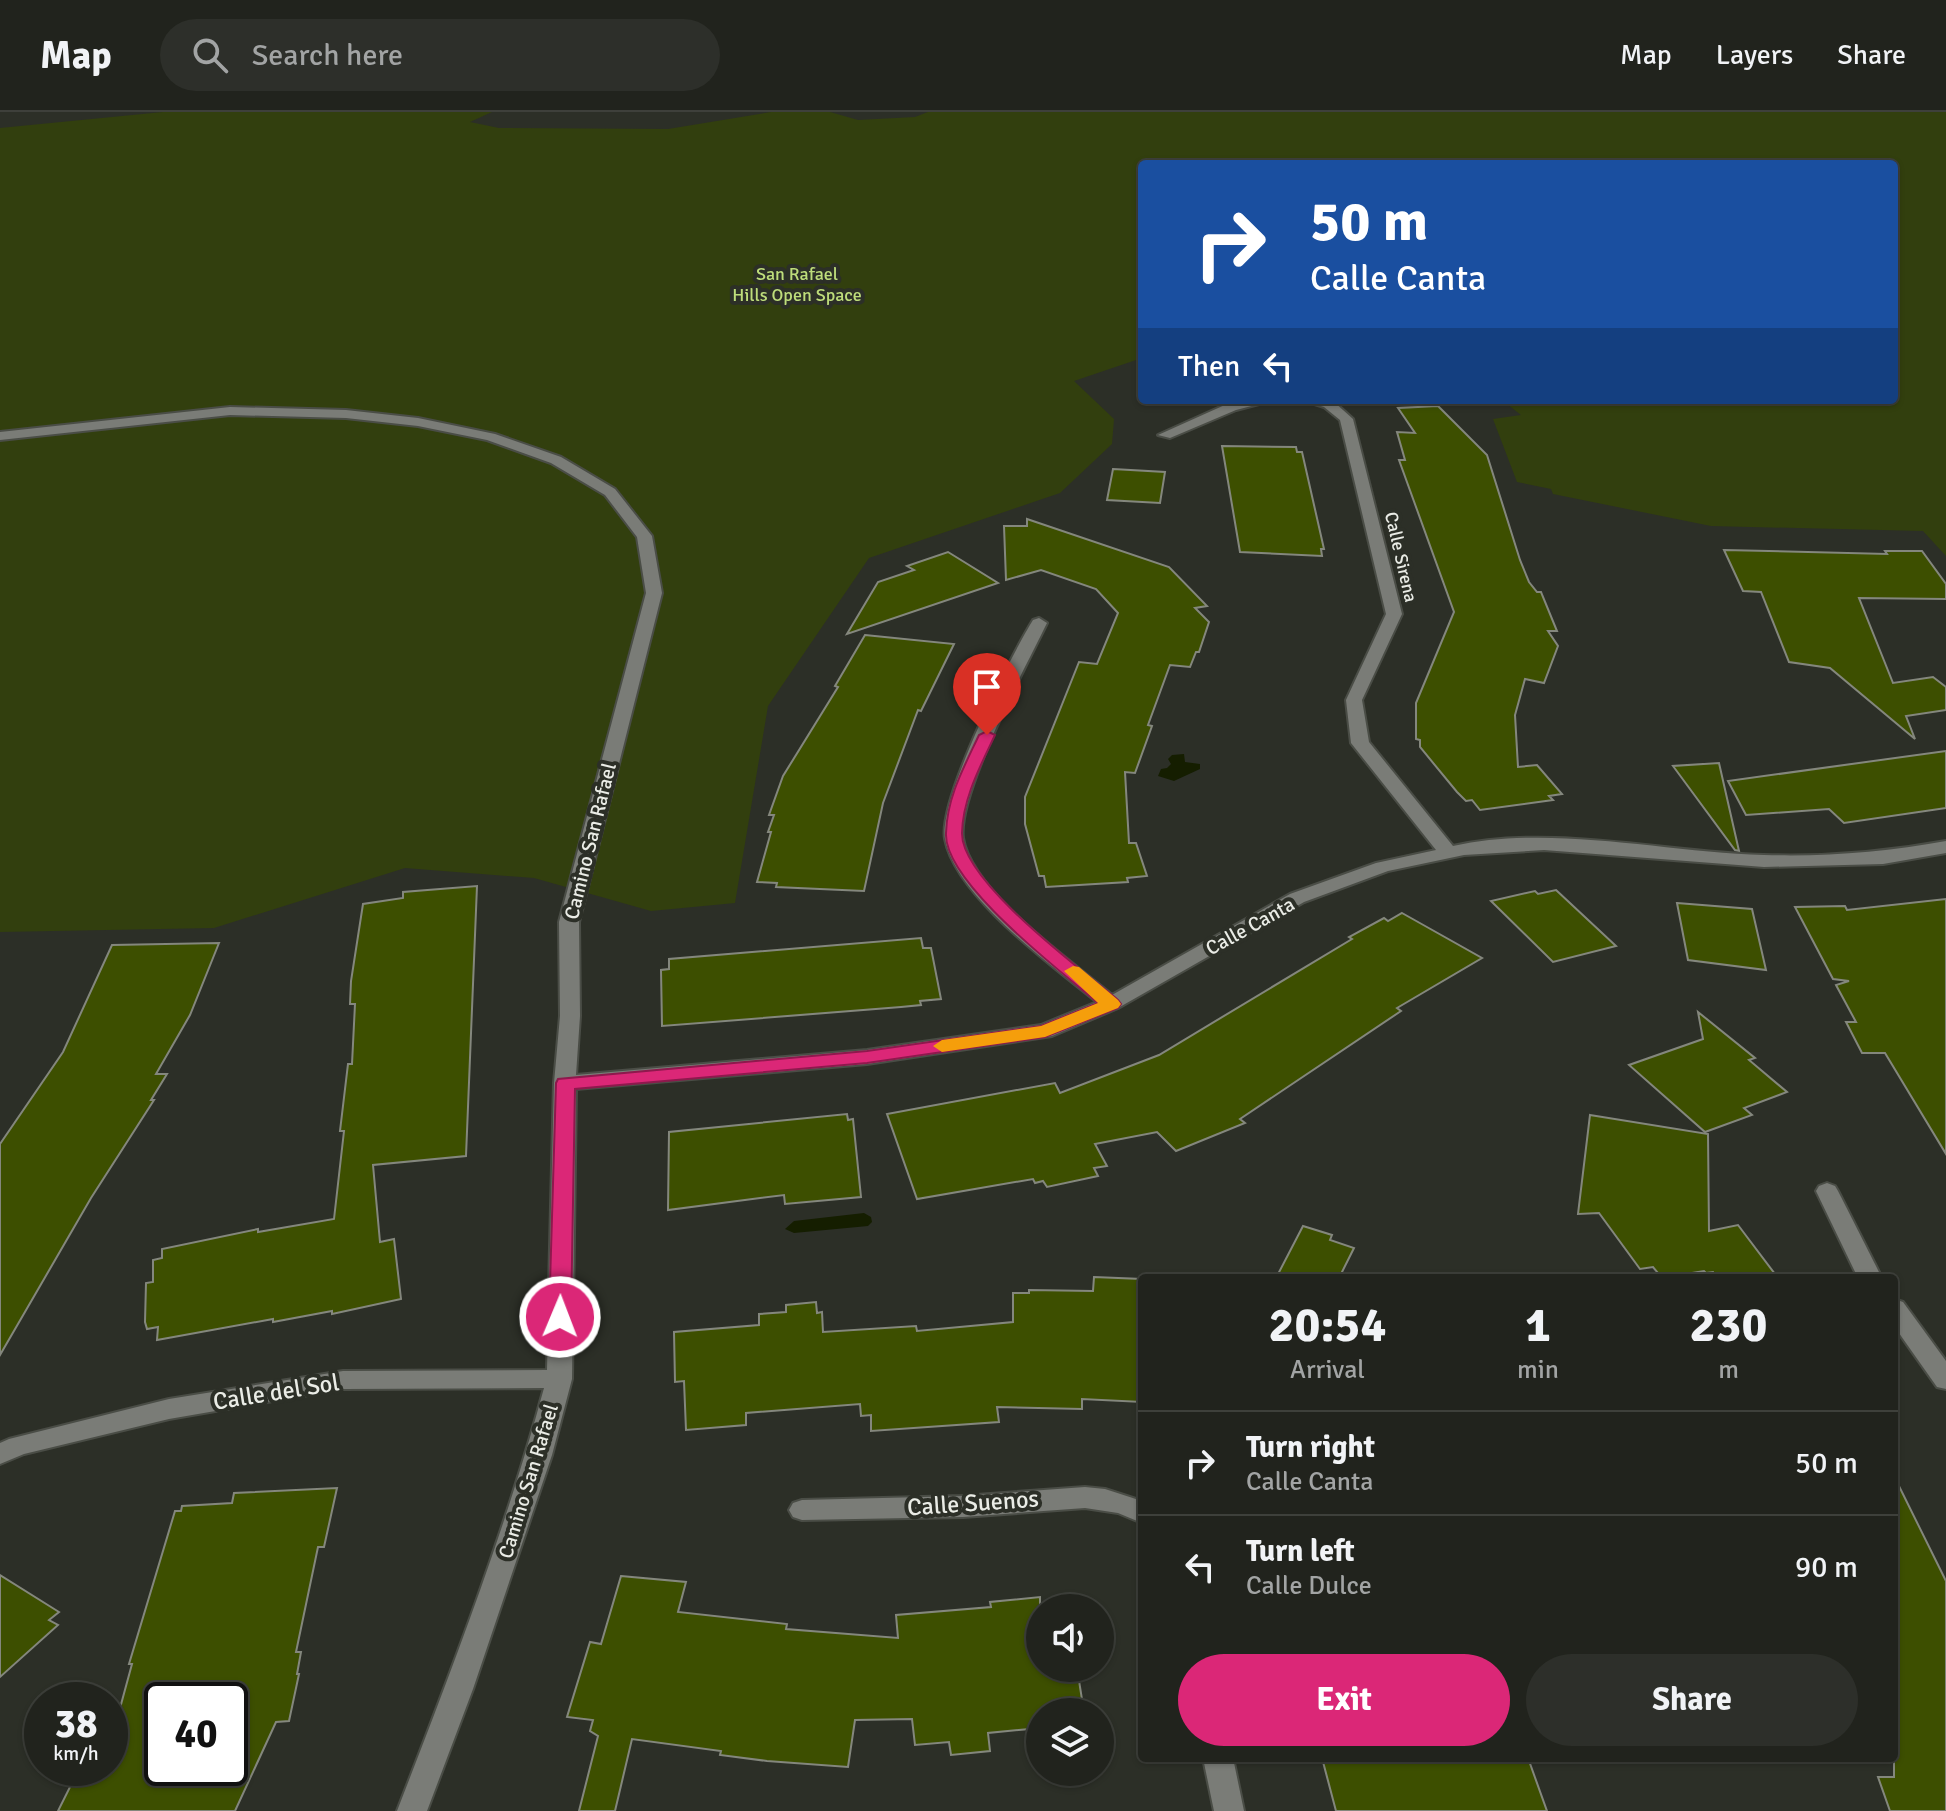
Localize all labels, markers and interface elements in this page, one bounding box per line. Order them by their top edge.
search box [160,19,720,91]
text: Map [40,32,112,79]
icon: search [188,33,232,77]
text: Search here [252,37,403,74]
text: Map [1620,38,1672,72]
text: Layers [1716,38,1793,72]
text: Share [1837,38,1906,72]
text: 50 m [1310,187,1428,256]
icon: right [1178,192,1282,296]
text: Calle Canta [1310,256,1486,301]
park label: San Rafael Hills Open Space [732,263,862,306]
icon: left [1256,344,1300,388]
text: Then [1178,348,1240,385]
street label: Calle Sirena [1380,510,1422,604]
pin [953,653,1021,735]
icon: arrive [965,665,1009,709]
street label: Camino San Rafael [559,760,622,922]
street label: Calle Canta [1201,892,1299,961]
position arrow [518,1275,602,1359]
text: 20:54 [1269,1296,1386,1355]
text: 1 [1525,1296,1551,1355]
text: 230 [1690,1296,1767,1355]
text: Arrival [1290,1354,1365,1386]
text: min [1517,1354,1559,1386]
text: m [1718,1354,1739,1386]
street label: Calle del Sol [211,1367,341,1417]
street label: Camino San Rafael [493,1401,564,1561]
text: Turn right [1246,1429,1375,1466]
icon: right [1178,1441,1222,1485]
text: 50 m [1795,1445,1858,1482]
text: Calle Canta [1246,1466,1373,1498]
street label: Calle Suenos [906,1483,1040,1523]
text: Turn left [1246,1533,1355,1570]
icon: left [1178,1545,1222,1589]
text: 90 m [1795,1549,1858,1586]
text: Calle Dulce [1246,1570,1372,1602]
map controls [1026,1594,1114,1786]
button: sound [1026,1594,1114,1682]
button: Exit [1178,1654,1510,1746]
button: Share [1526,1654,1858,1746]
speed limit sign: 40 [144,1682,248,1786]
button: layers [1026,1698,1114,1786]
text: 38 [54,1699,98,1749]
text: km/h [53,1741,99,1766]

